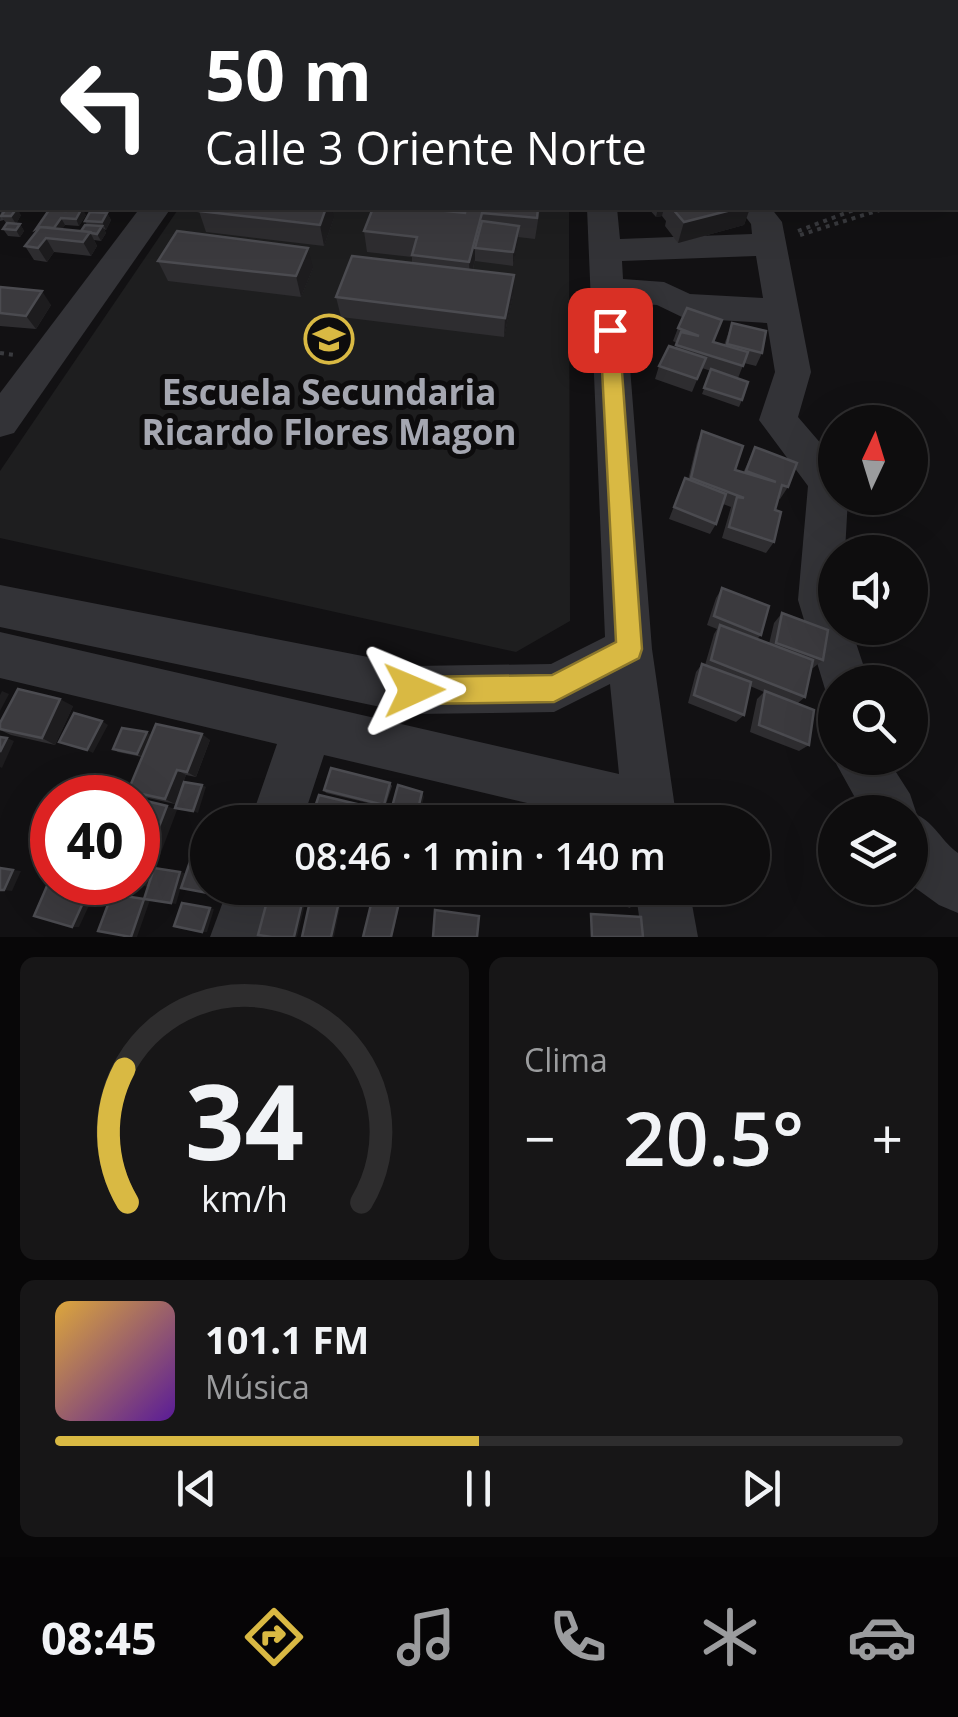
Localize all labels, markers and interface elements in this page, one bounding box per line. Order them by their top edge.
text: 50 m [205,26,372,122]
icon: left [40,40,170,170]
text: Calle 3 Oriente Norte [205,117,647,178]
pin [568,288,653,373]
icon: arrive [583,303,638,358]
school or university icon: Escuela Secundaria Ricardo Flores Magon [303,313,355,365]
place label: Escuela Secundaria Ricardo Flores Magon [142,368,516,455]
north arrow [818,405,928,515]
map controls [818,405,928,905]
button: sound [818,535,928,645]
position arrow [362,638,466,742]
button: search [818,665,928,775]
speed limit sign: 40 [30,775,160,905]
button: layers [818,795,928,905]
text: 08:46 · 1 min · 140 m [294,829,666,881]
text: Clima [524,1038,608,1081]
text: 34 [185,1049,304,1190]
text: 20.5° [623,1086,804,1188]
text: − [524,1100,555,1175]
text: + [872,1100,903,1175]
text: km/h [201,1174,288,1222]
text: 101.1 FM [205,1313,369,1365]
text: Música [205,1365,310,1408]
icon: previous [169,1461,224,1516]
icon: pause [451,1461,506,1516]
icon: next [734,1461,789,1516]
icon: directions [239,1602,309,1672]
icon: music [391,1602,461,1672]
icon: phone [543,1602,613,1672]
icon: climate [695,1602,765,1672]
icon: car [847,1602,917,1672]
text: 08:45 [41,1607,157,1668]

